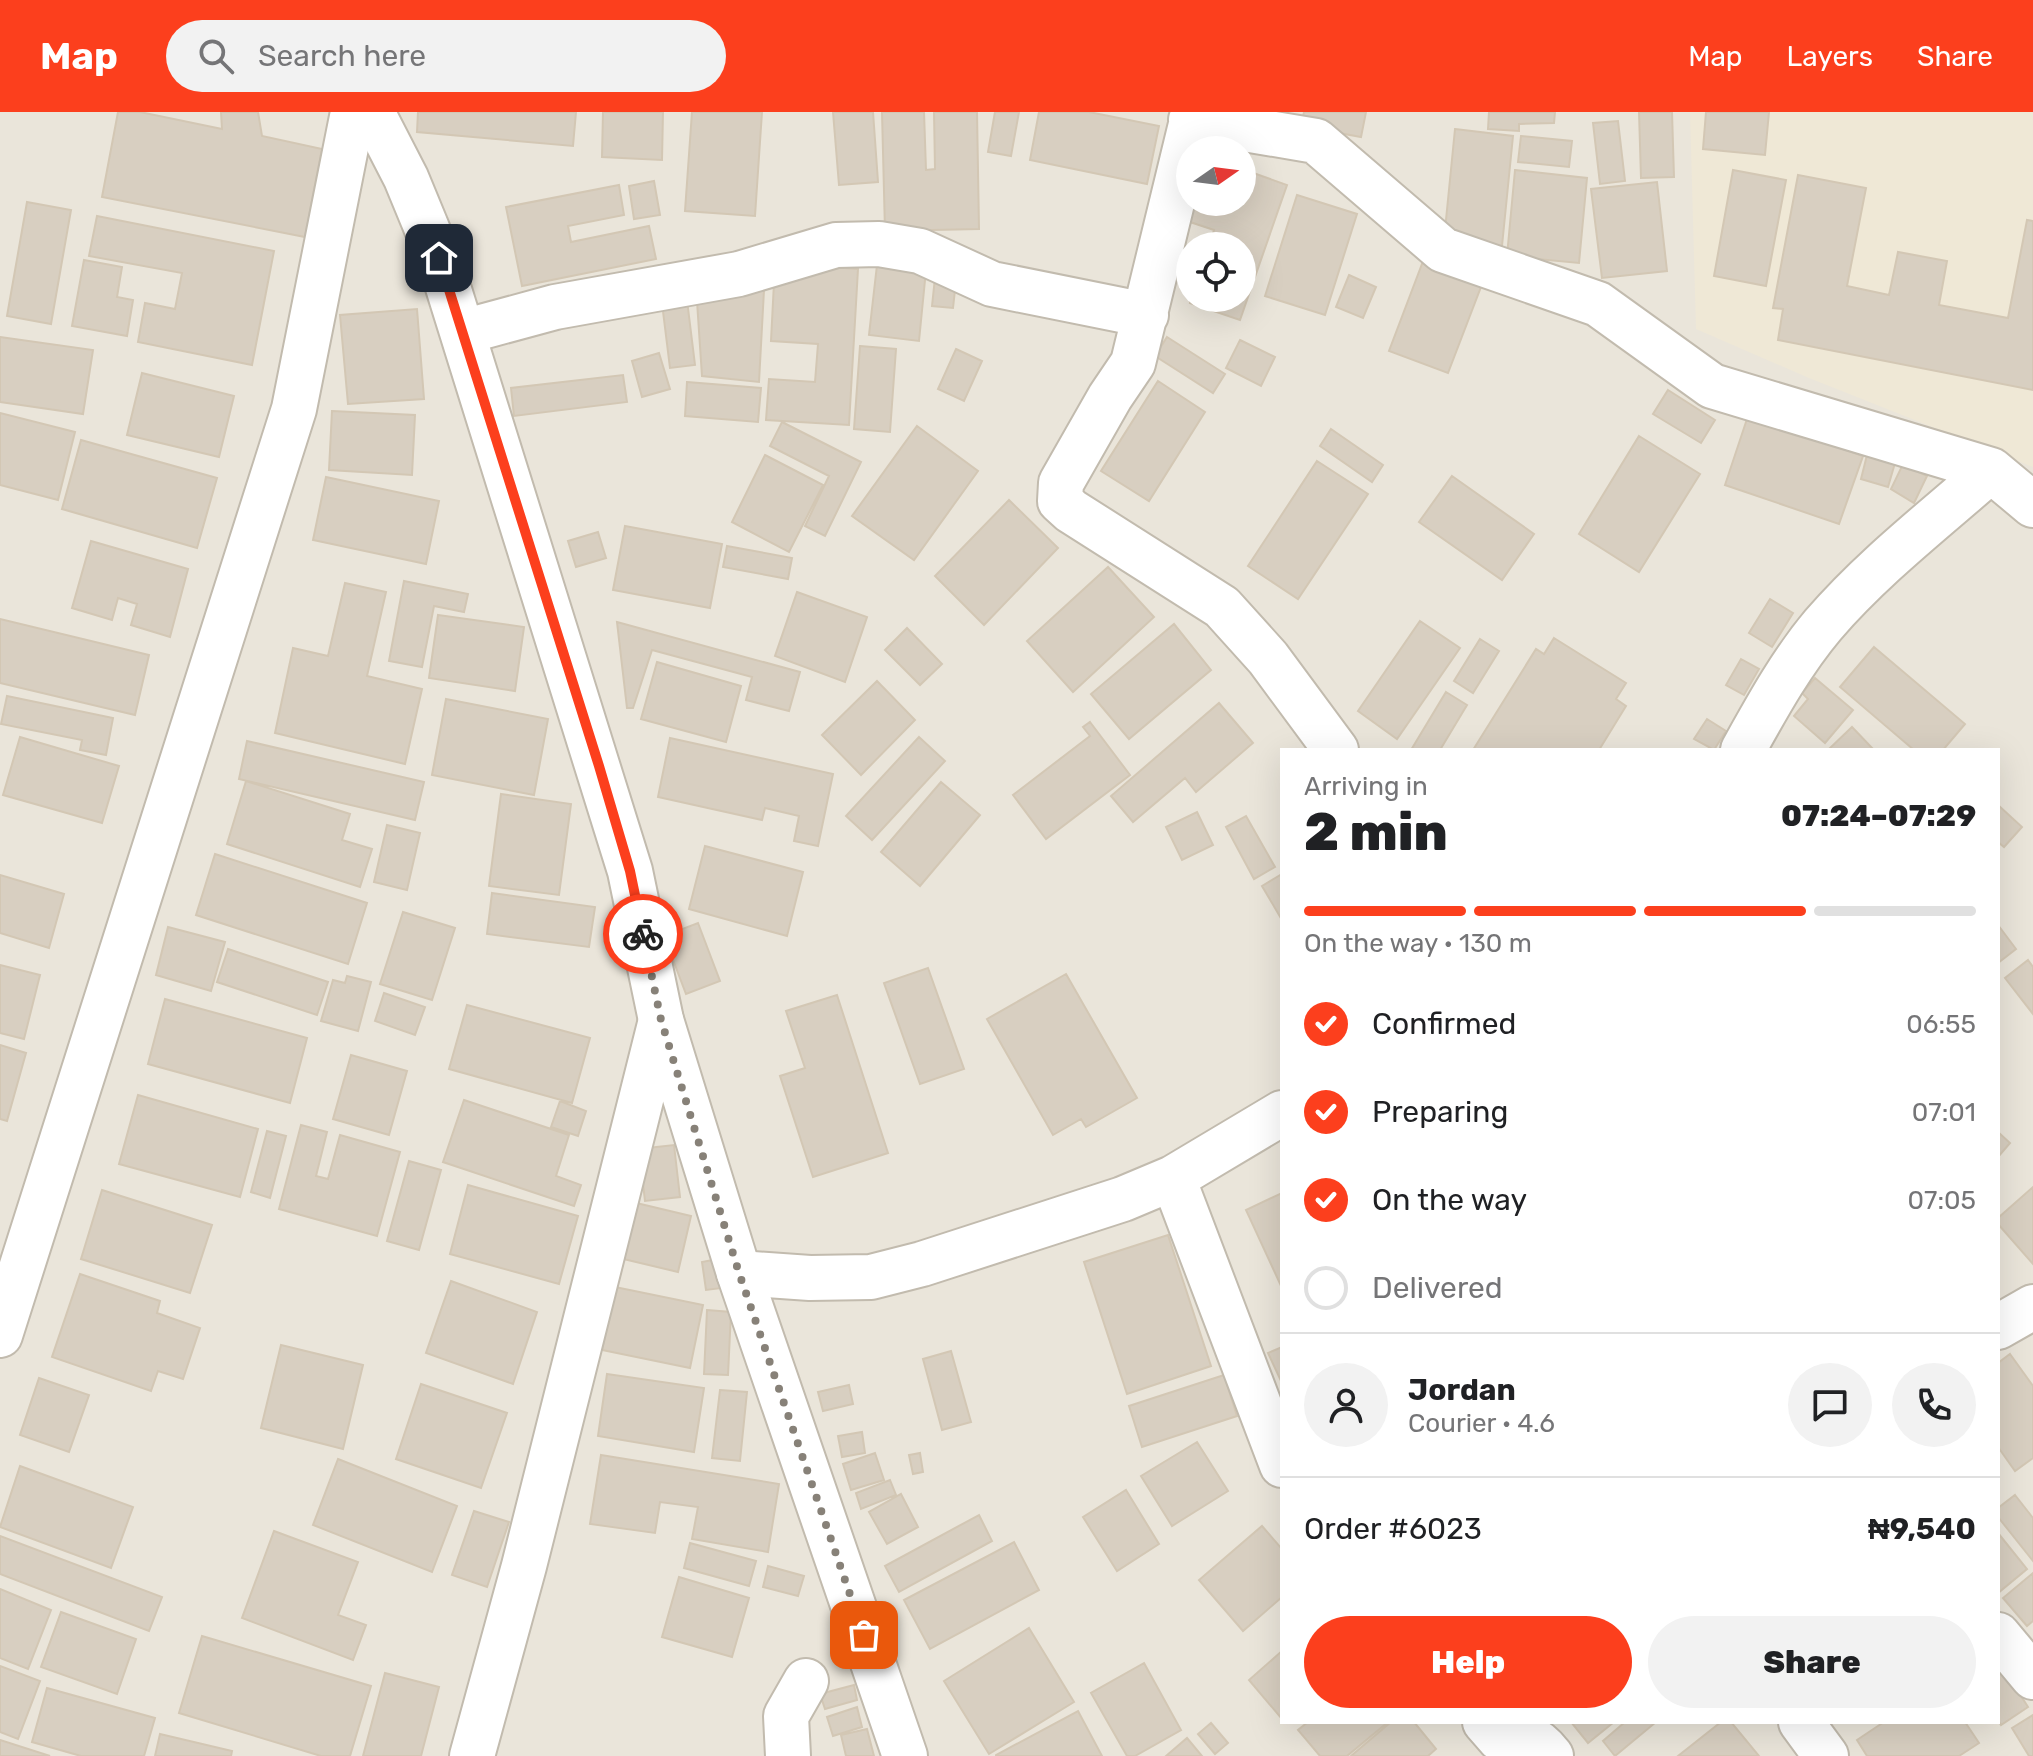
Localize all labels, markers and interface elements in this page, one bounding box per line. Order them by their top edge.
search box [166,20,726,92]
text: Map [40,33,118,79]
icon: search [194,34,238,78]
text: Search here [258,38,426,74]
text: Map [1688,40,1743,73]
text: Layers [1787,40,1873,73]
text: Share [1917,40,1993,73]
north arrow [1176,136,1256,216]
map controls [1176,136,1256,312]
pin [405,224,473,292]
button: locate [1176,232,1256,312]
icon: home [417,236,461,280]
text: Arriving in [1304,771,1428,802]
text: 07:24–07:29 [1781,798,1976,834]
text: 2 min [1304,801,1448,863]
courier [603,894,683,974]
icon: bike [621,912,665,956]
text: On the way · 130 m [1304,928,1532,959]
icon: check [1304,1002,1348,1046]
text: Confirmed [1372,1006,1516,1042]
text: 06:55 [1906,1009,1976,1040]
icon: check [1304,1090,1348,1134]
text: Preparing [1372,1094,1508,1130]
text: 07:01 [1912,1097,1976,1128]
icon: check [1304,1178,1348,1222]
text: On the way [1372,1182,1527,1218]
text: 07:05 [1908,1185,1976,1216]
text: Delivered [1372,1270,1503,1306]
button: person [1304,1363,1388,1447]
button: chat [1788,1363,1872,1447]
button: phone [1892,1363,1976,1447]
text: Jordan [1408,1372,1516,1408]
text: Courier · 4.6 [1408,1408,1555,1439]
text: Order #6023 [1304,1511,1482,1547]
text: ₦9,540 [1868,1511,1976,1547]
pin [830,1601,898,1669]
icon: bag [842,1613,886,1657]
button: Help [1304,1616,1632,1708]
button: Share [1648,1616,1976,1708]

